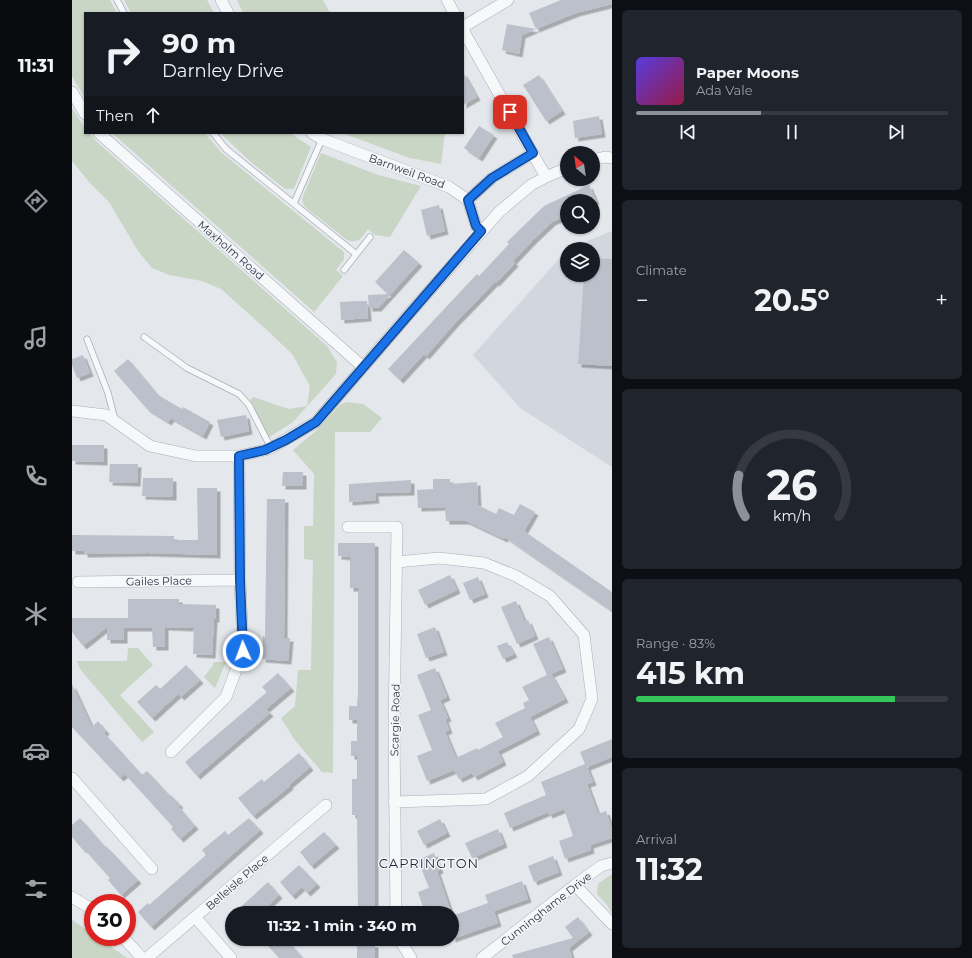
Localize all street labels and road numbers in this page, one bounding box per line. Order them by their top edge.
street label: Barnweil Road [367,151,447,191]
street label: Maxholm Road [195,217,267,283]
street label: Gailes Place [126,573,192,589]
street label: Scargie Road [387,684,403,756]
street label: Belleisle Place [203,851,271,913]
street label: Cunninghame Drive [498,869,595,949]

